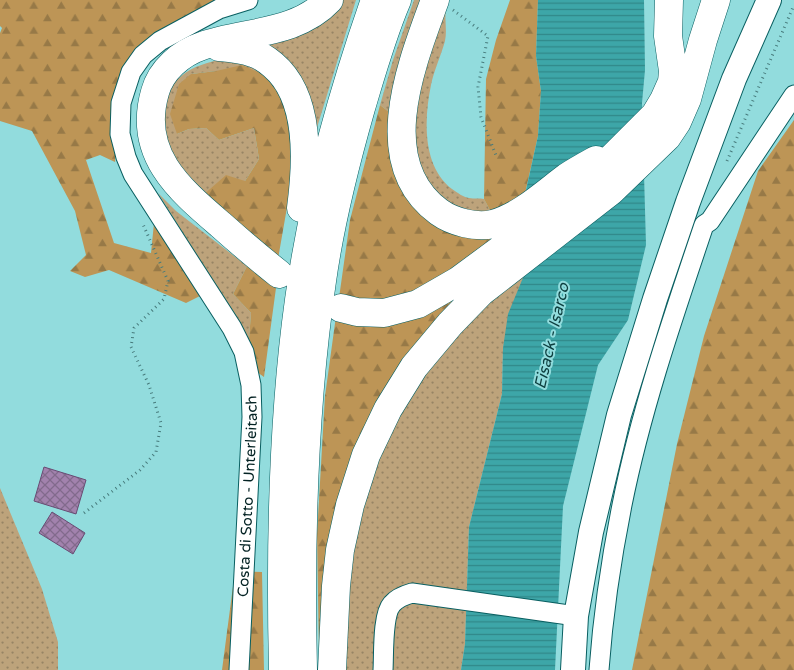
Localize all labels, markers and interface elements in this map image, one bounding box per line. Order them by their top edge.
water label: Eisack - Isarco [530,280,574,391]
street label: Costa di Sotto - Unterleitach [234,395,261,597]

